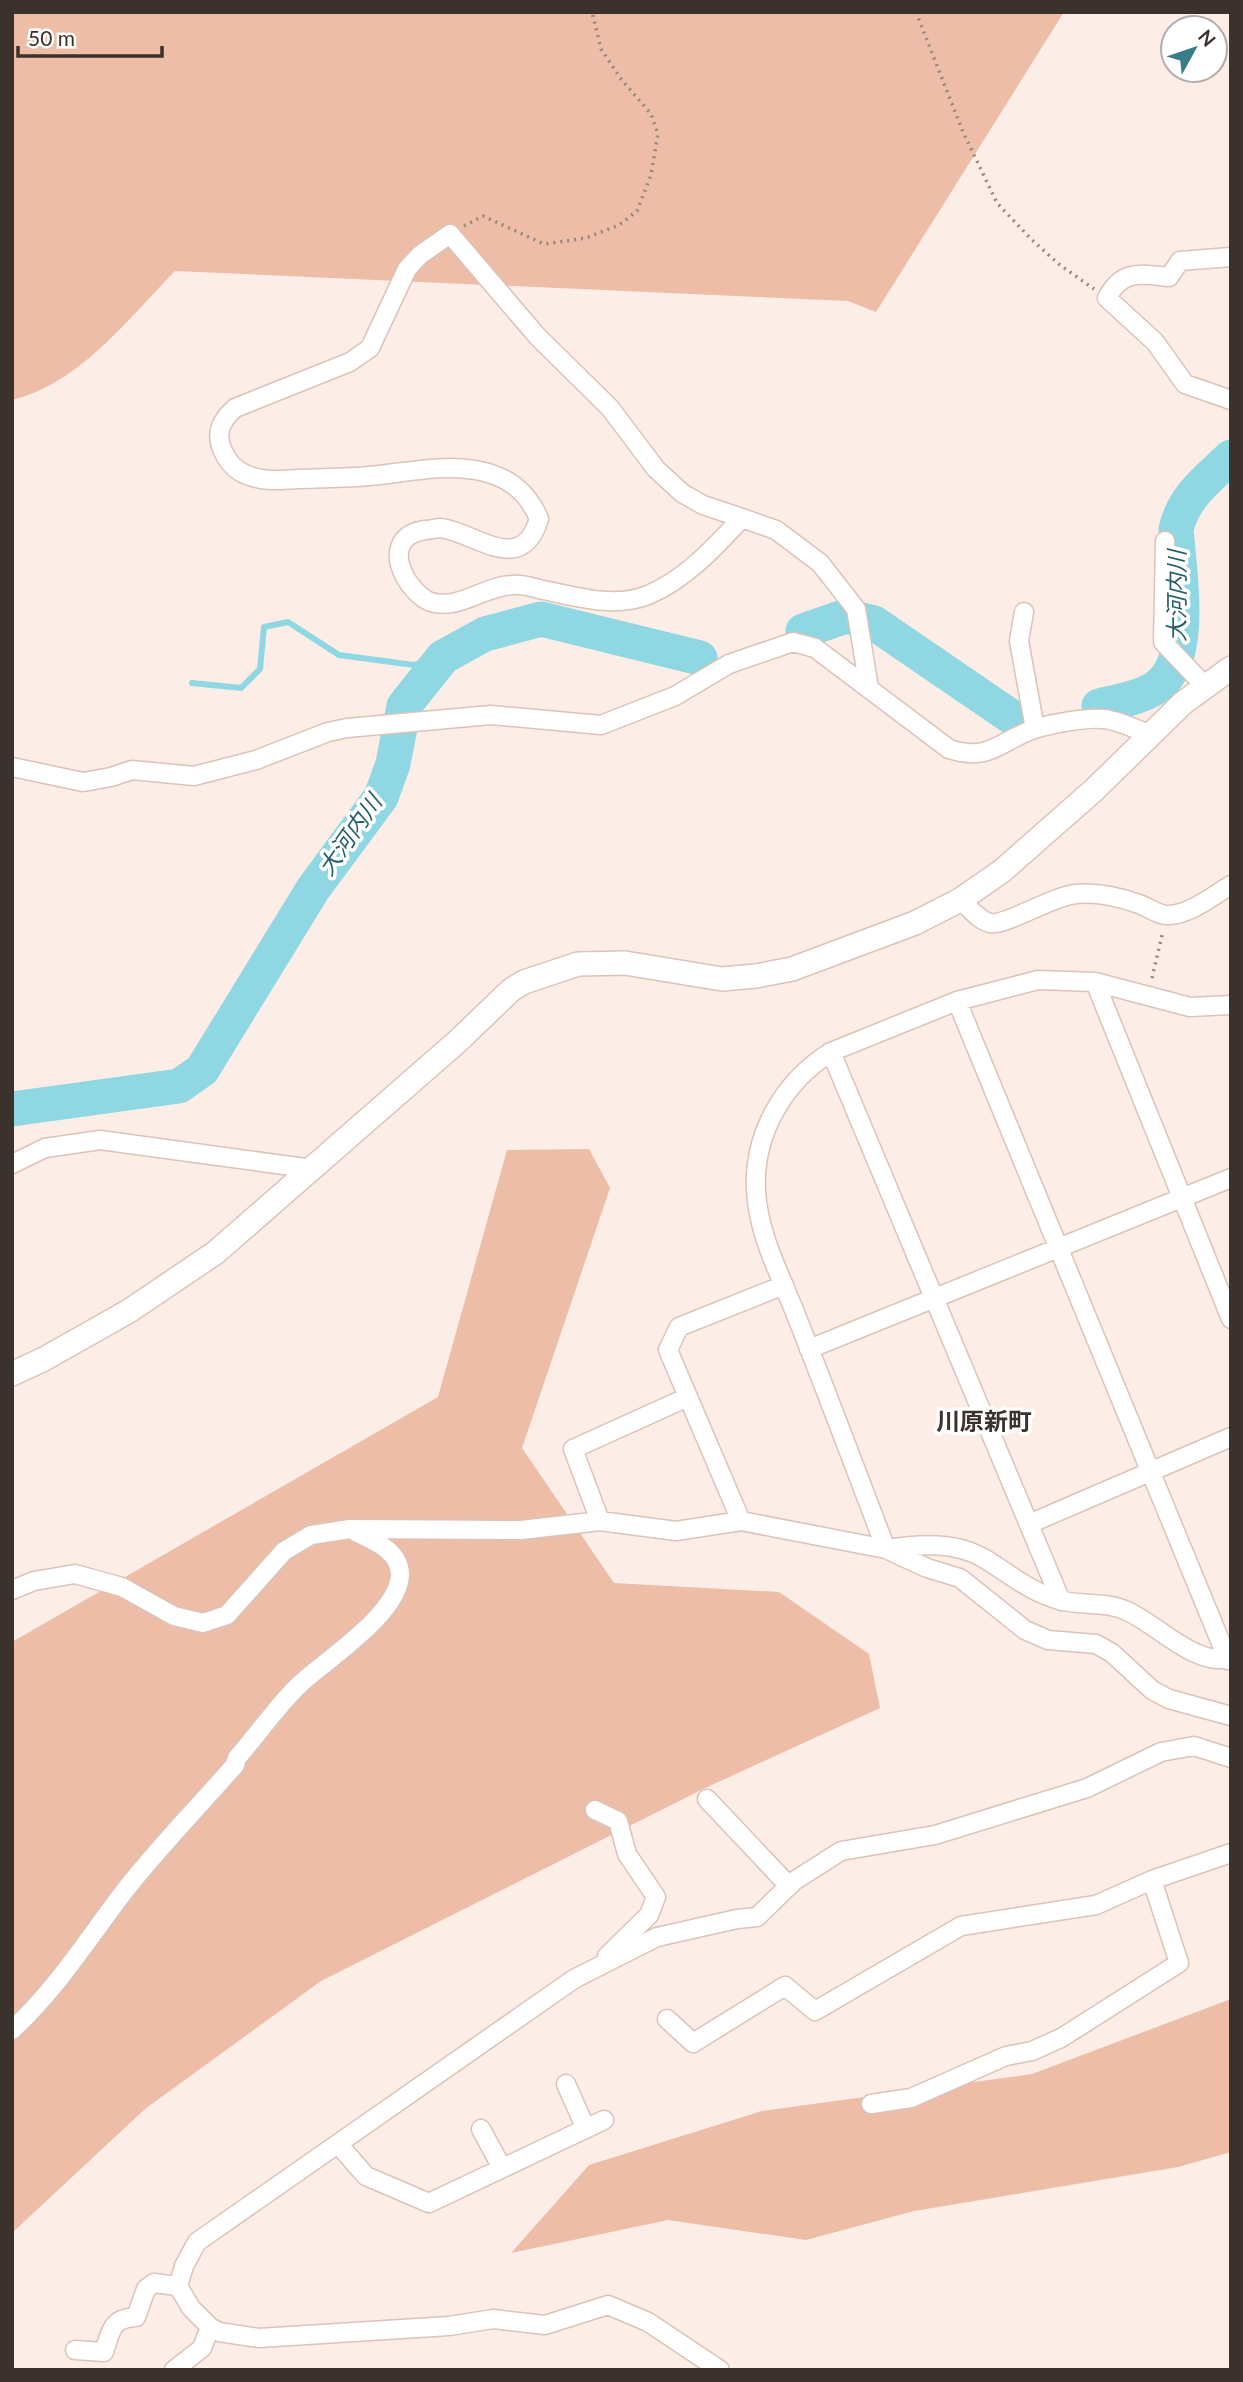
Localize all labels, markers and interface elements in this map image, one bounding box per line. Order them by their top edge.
scale bar [18,14,161,58]
north arrow [1159,14,1229,84]
text: 50 m [28,25,75,50]
text: N [1194,25,1221,51]
water label: 大河内川 [1162,547,1190,642]
water label: 大河内川 [311,786,389,880]
district label: 川原新町 [936,1406,1032,1435]

